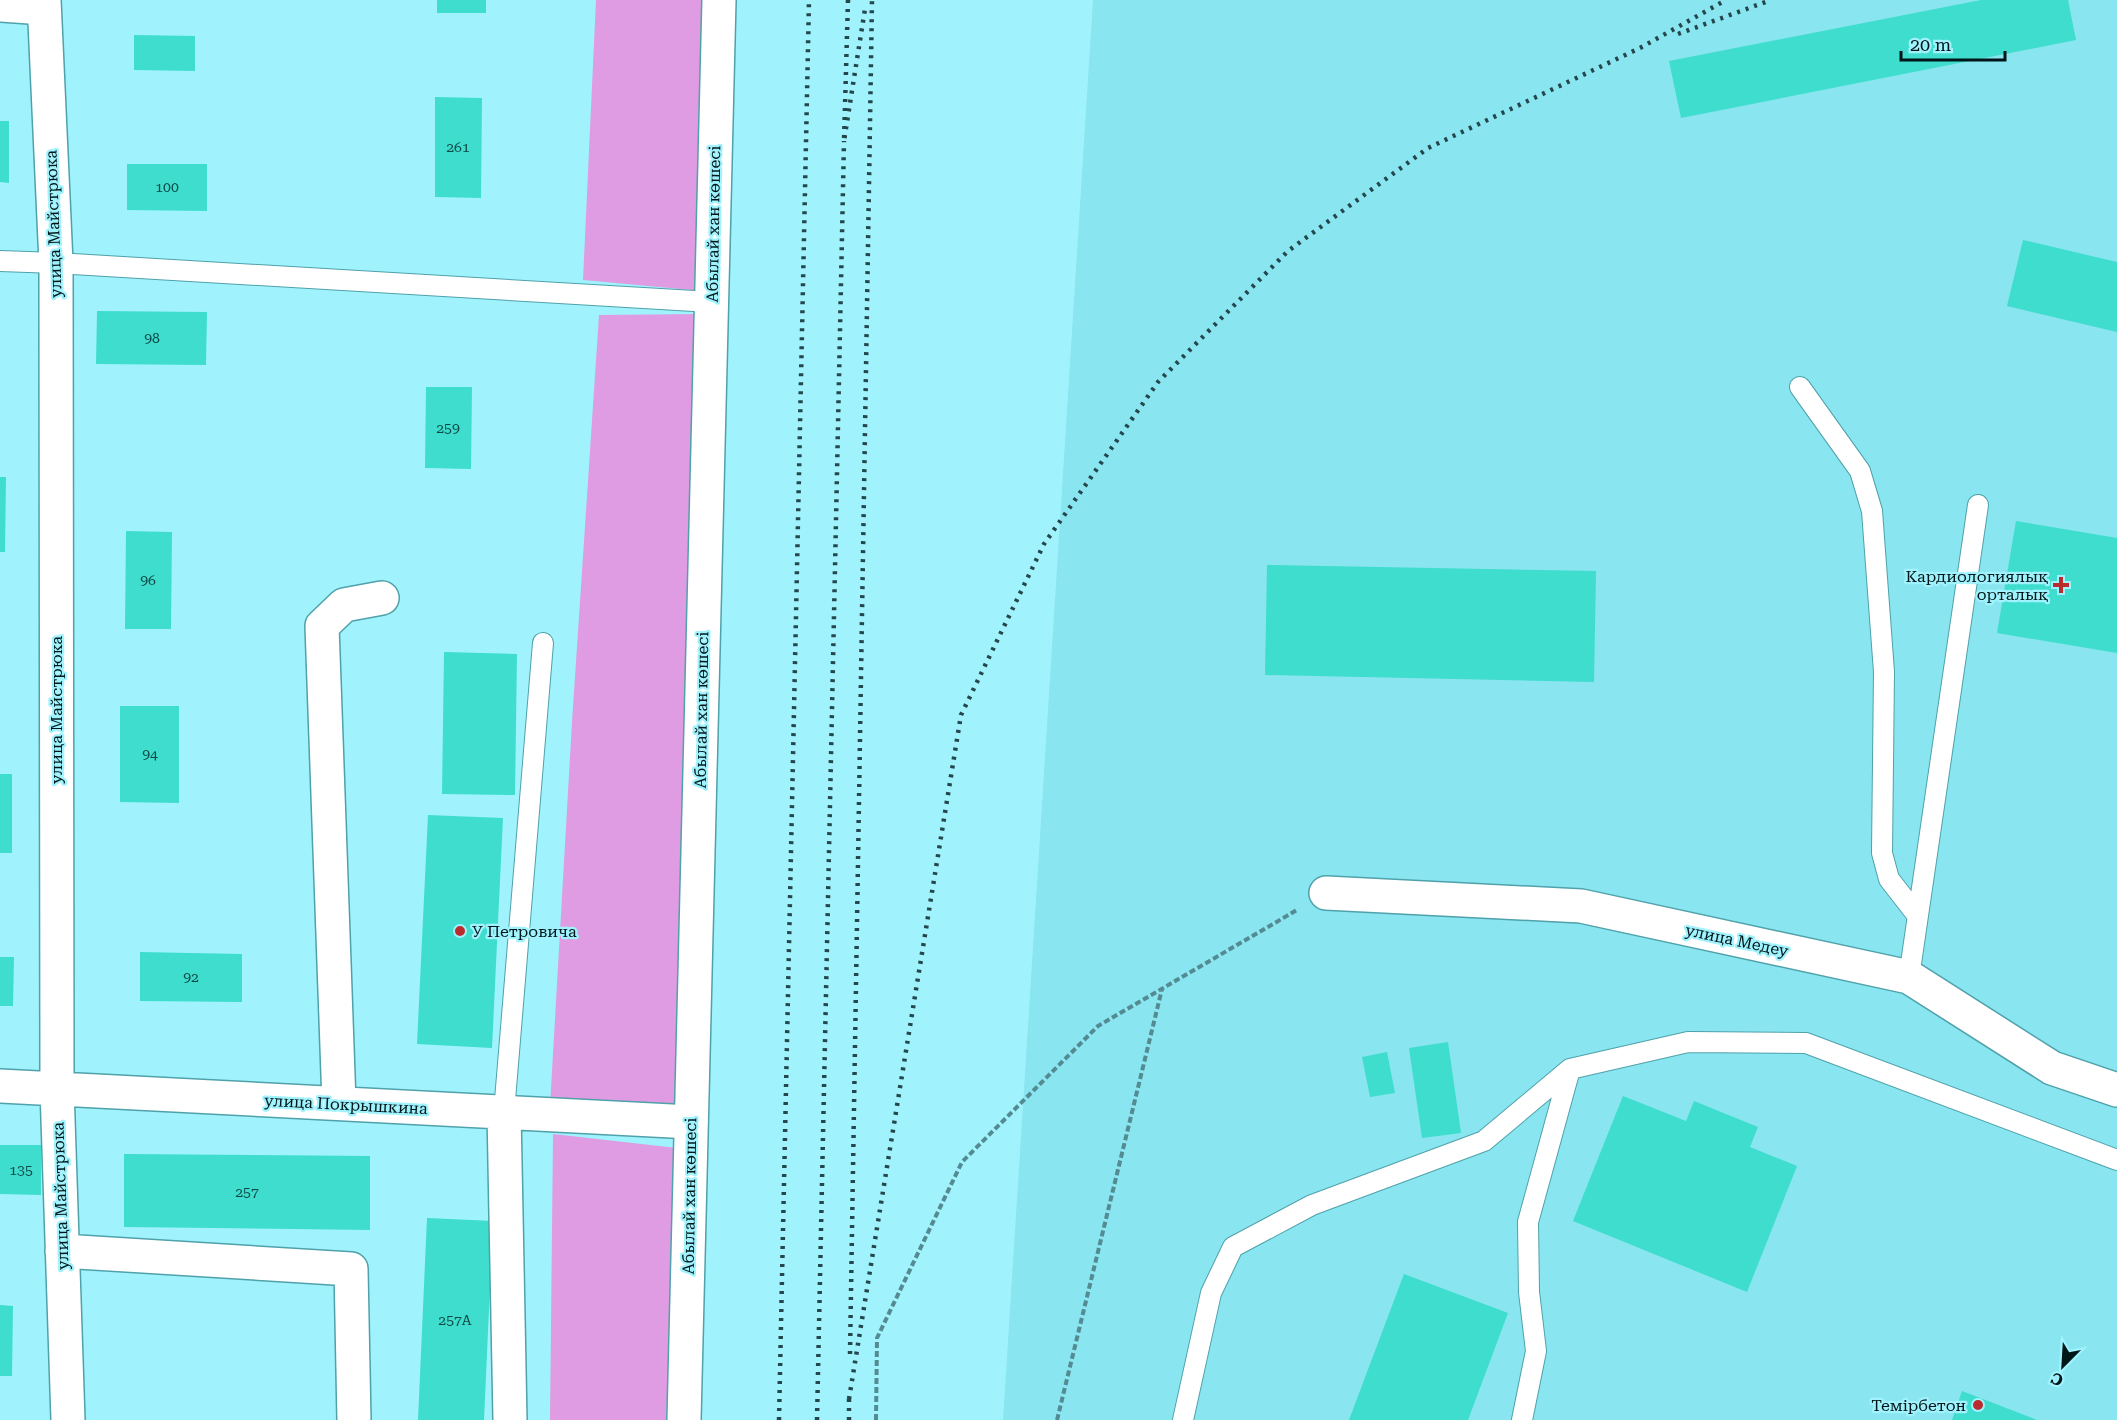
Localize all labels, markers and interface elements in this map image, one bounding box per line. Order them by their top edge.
scale bar [1901,24,2004,62]
text: 20 m [1910,34,1951,55]
house number: 261 [446,139,470,155]
street label: Абылай хан көшесі [703,145,724,303]
street label: улица Майстрюка [41,149,66,298]
house number: 100 [155,179,179,195]
house number: 98 [144,330,160,346]
house number: 259 [436,420,460,436]
place label: Кардиологиялық орталық [1906,567,2048,604]
house number: 96 [140,572,156,588]
marker: Кардиологиялық орталық [2052,576,2070,594]
street label: Абылай хан көшесі [691,631,712,789]
street label: улица Майстрюка [47,636,66,784]
house number: 94 [142,746,158,762]
street label: улица Медеу [1684,920,1791,961]
place label: У Петровича [472,922,577,941]
marker: У Петровича [453,924,467,938]
house number: 92 [183,969,199,985]
street label: улица Покрышкина [264,1091,428,1118]
street label: Абылай хан көшесі [679,1117,700,1275]
street label: улица Майстрюка [48,1121,73,1270]
house number: 135 [9,1162,33,1178]
house number: 257 [235,1184,259,1200]
house number: 257А [438,1312,472,1328]
north arrow [2033,1336,2093,1396]
text: С [2048,1368,2066,1390]
place label: Темірбетон [1871,1396,1966,1415]
marker: Темірбетон [1971,1398,1985,1412]

